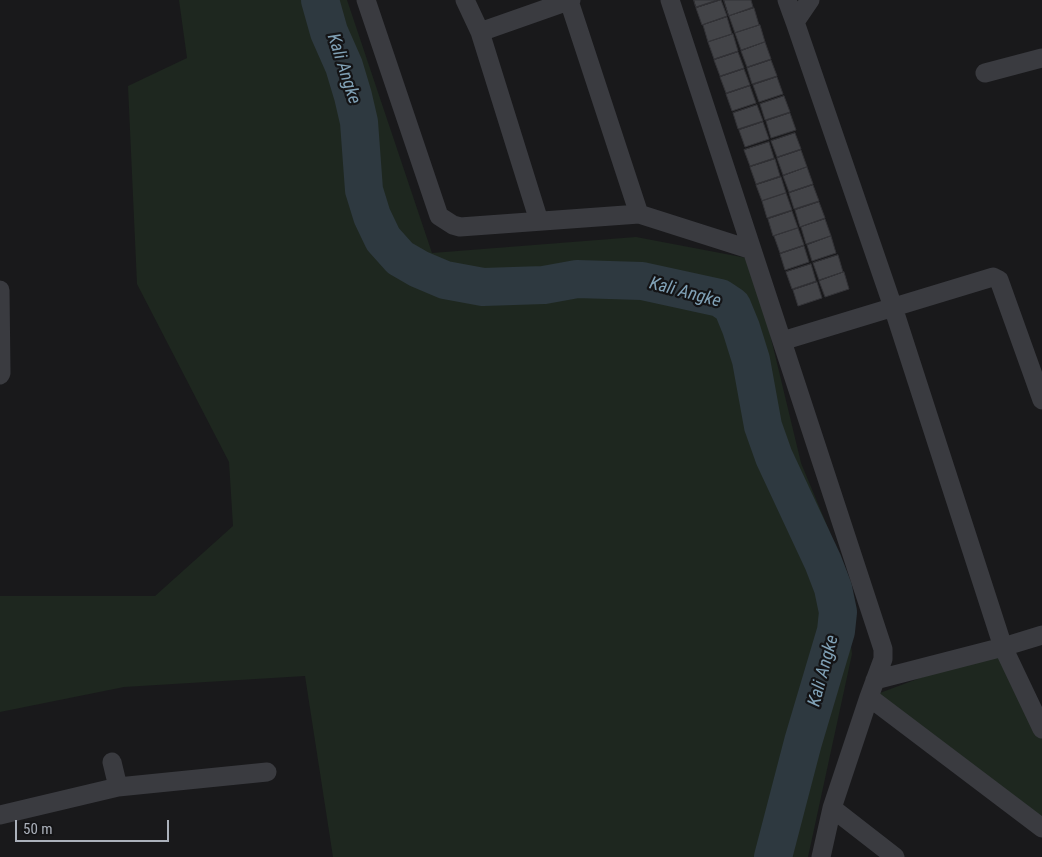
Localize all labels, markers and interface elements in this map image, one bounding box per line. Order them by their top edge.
water label: Kali Angke [321,31,365,107]
water label: Kali Angke [647,273,723,313]
water label: Kali Angke [804,633,844,709]
scale bar [18,810,171,842]
text: 50 m [23,820,53,838]

